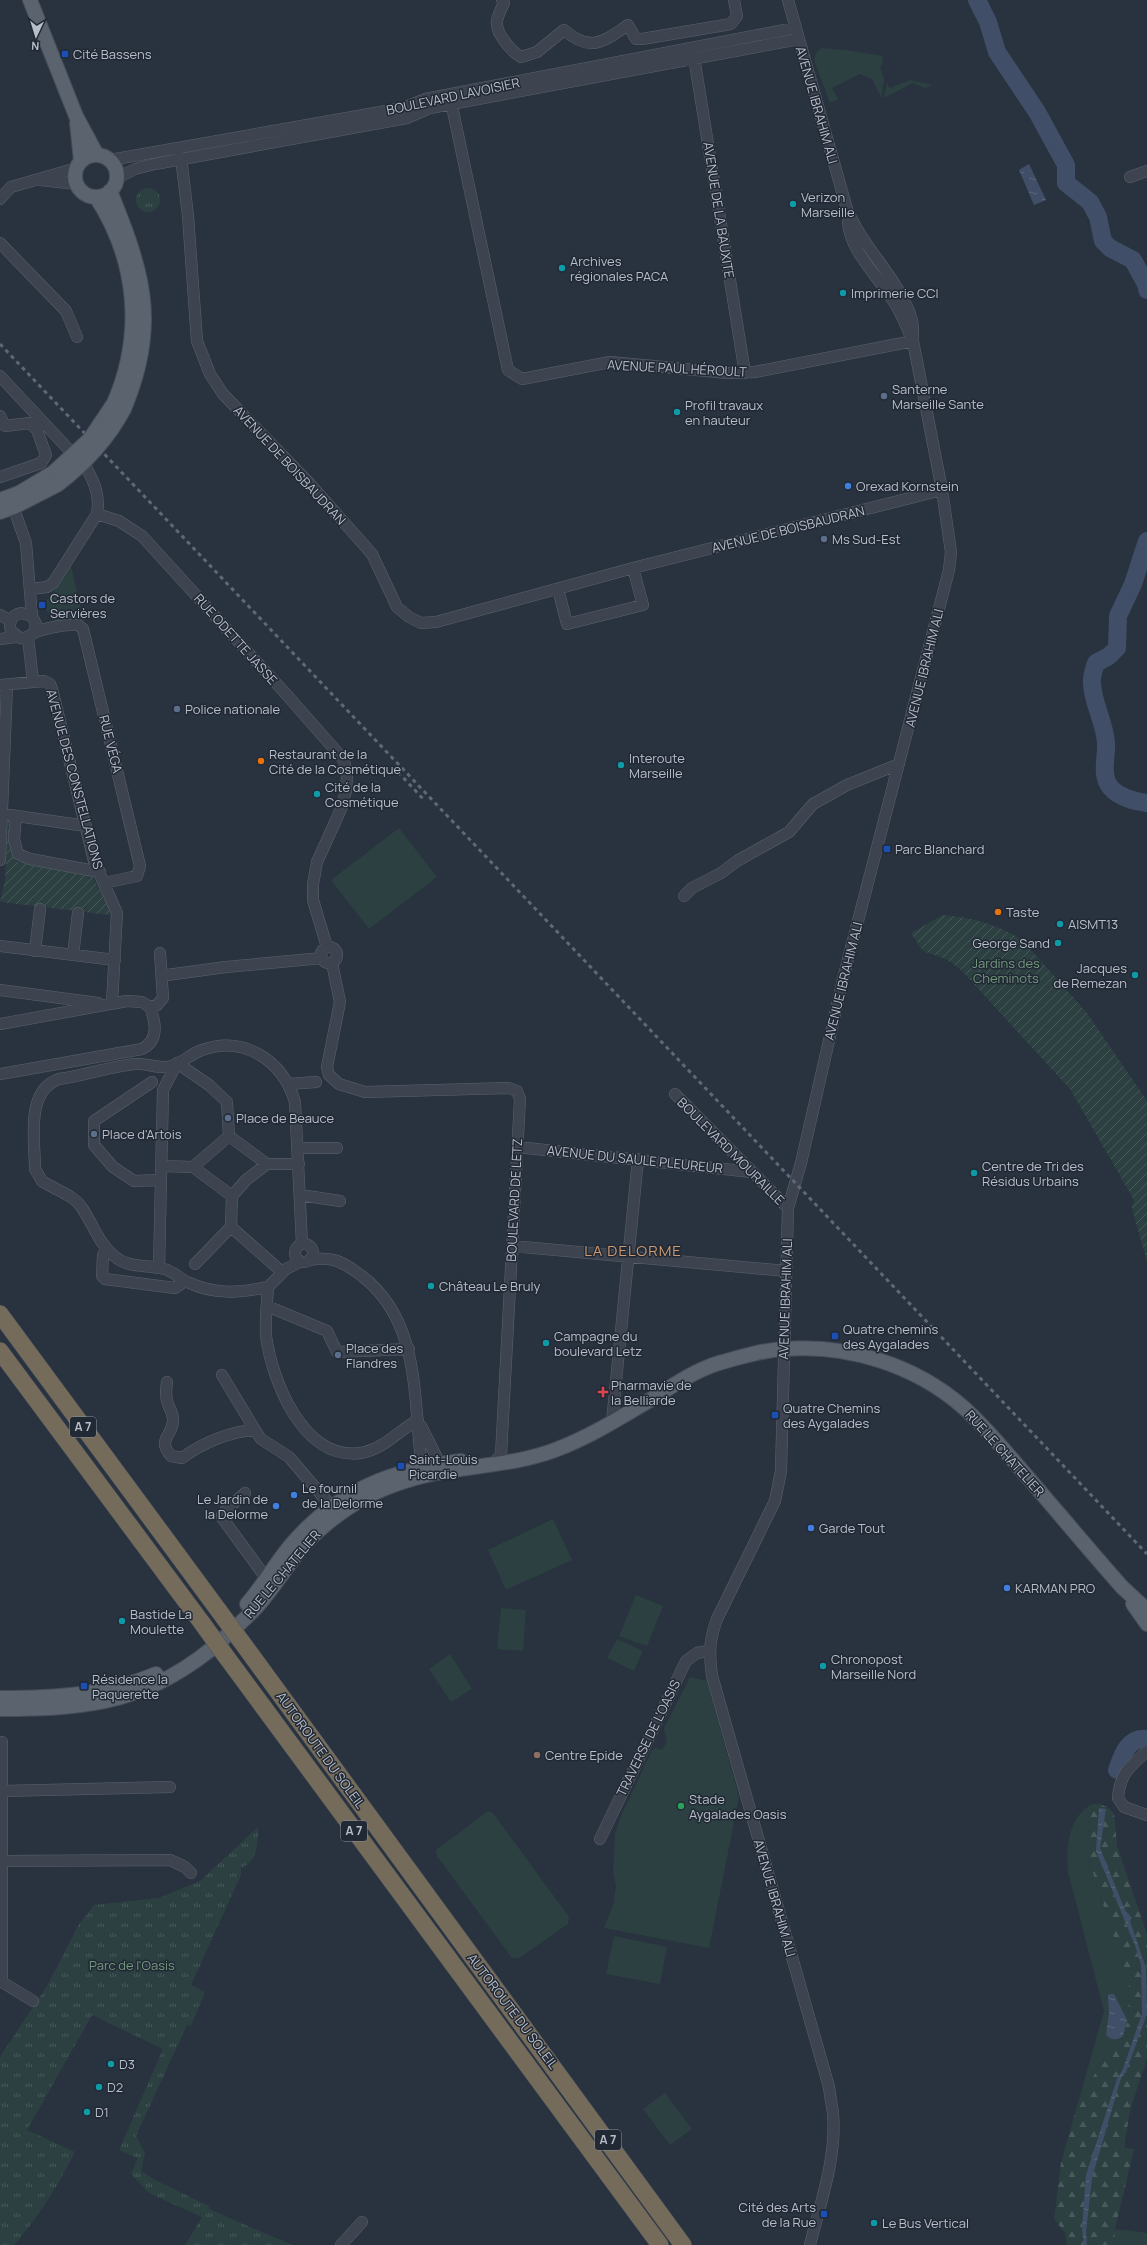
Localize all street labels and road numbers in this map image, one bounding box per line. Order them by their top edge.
street label: AVENUE IBRAHIM ALI [792,44,842,166]
street label: BOULEVARD LAVOISIER [385,73,521,119]
street label: AVENUE DE LA BAUXITE [699,140,739,280]
street label: AVENUE PAUL HÉROULT [607,355,747,381]
street label: AVENUE DE BOISBAUDRAN [230,401,350,529]
street label: AVENUE DE BOISBAUDRAN [710,501,866,557]
street label: RUE ODETTE JASSE [190,590,282,688]
street label: AVENUE IBRAHIM ALI [901,607,947,729]
street label: AVENUE DES CONSTELLATIONS [42,687,108,871]
street label: RUE VÉGA [95,713,127,775]
street label: AVENUE IBRAHIM ALI [820,920,866,1042]
street label: BOULEVARD MOURAILLE [673,1093,789,1209]
street label: BOULEVARD DE LETZ [502,1138,526,1262]
street label: AVENUE DU SAULE PLEUREUR [546,1141,724,1177]
street label: AVENUE IBRAHIM ALI [774,1238,796,1360]
street label: RUE LE CHATELIER [961,1406,1049,1500]
road number: A 7 [70,1417,96,1437]
street label: RUE LE CHATELIER [240,1526,324,1622]
street label: TRAVERSE DE L'OASIS [612,1677,684,1799]
street label: AUTOROUTE DU SOLEIL [272,1688,370,1812]
road number: A 7 [341,1821,367,1841]
street label: AVENUE IBRAHIM ALI [750,1837,800,1959]
street label: AUTOROUTE DU SOLEIL [464,1950,563,2073]
road number: A 7 [595,2130,621,2150]

